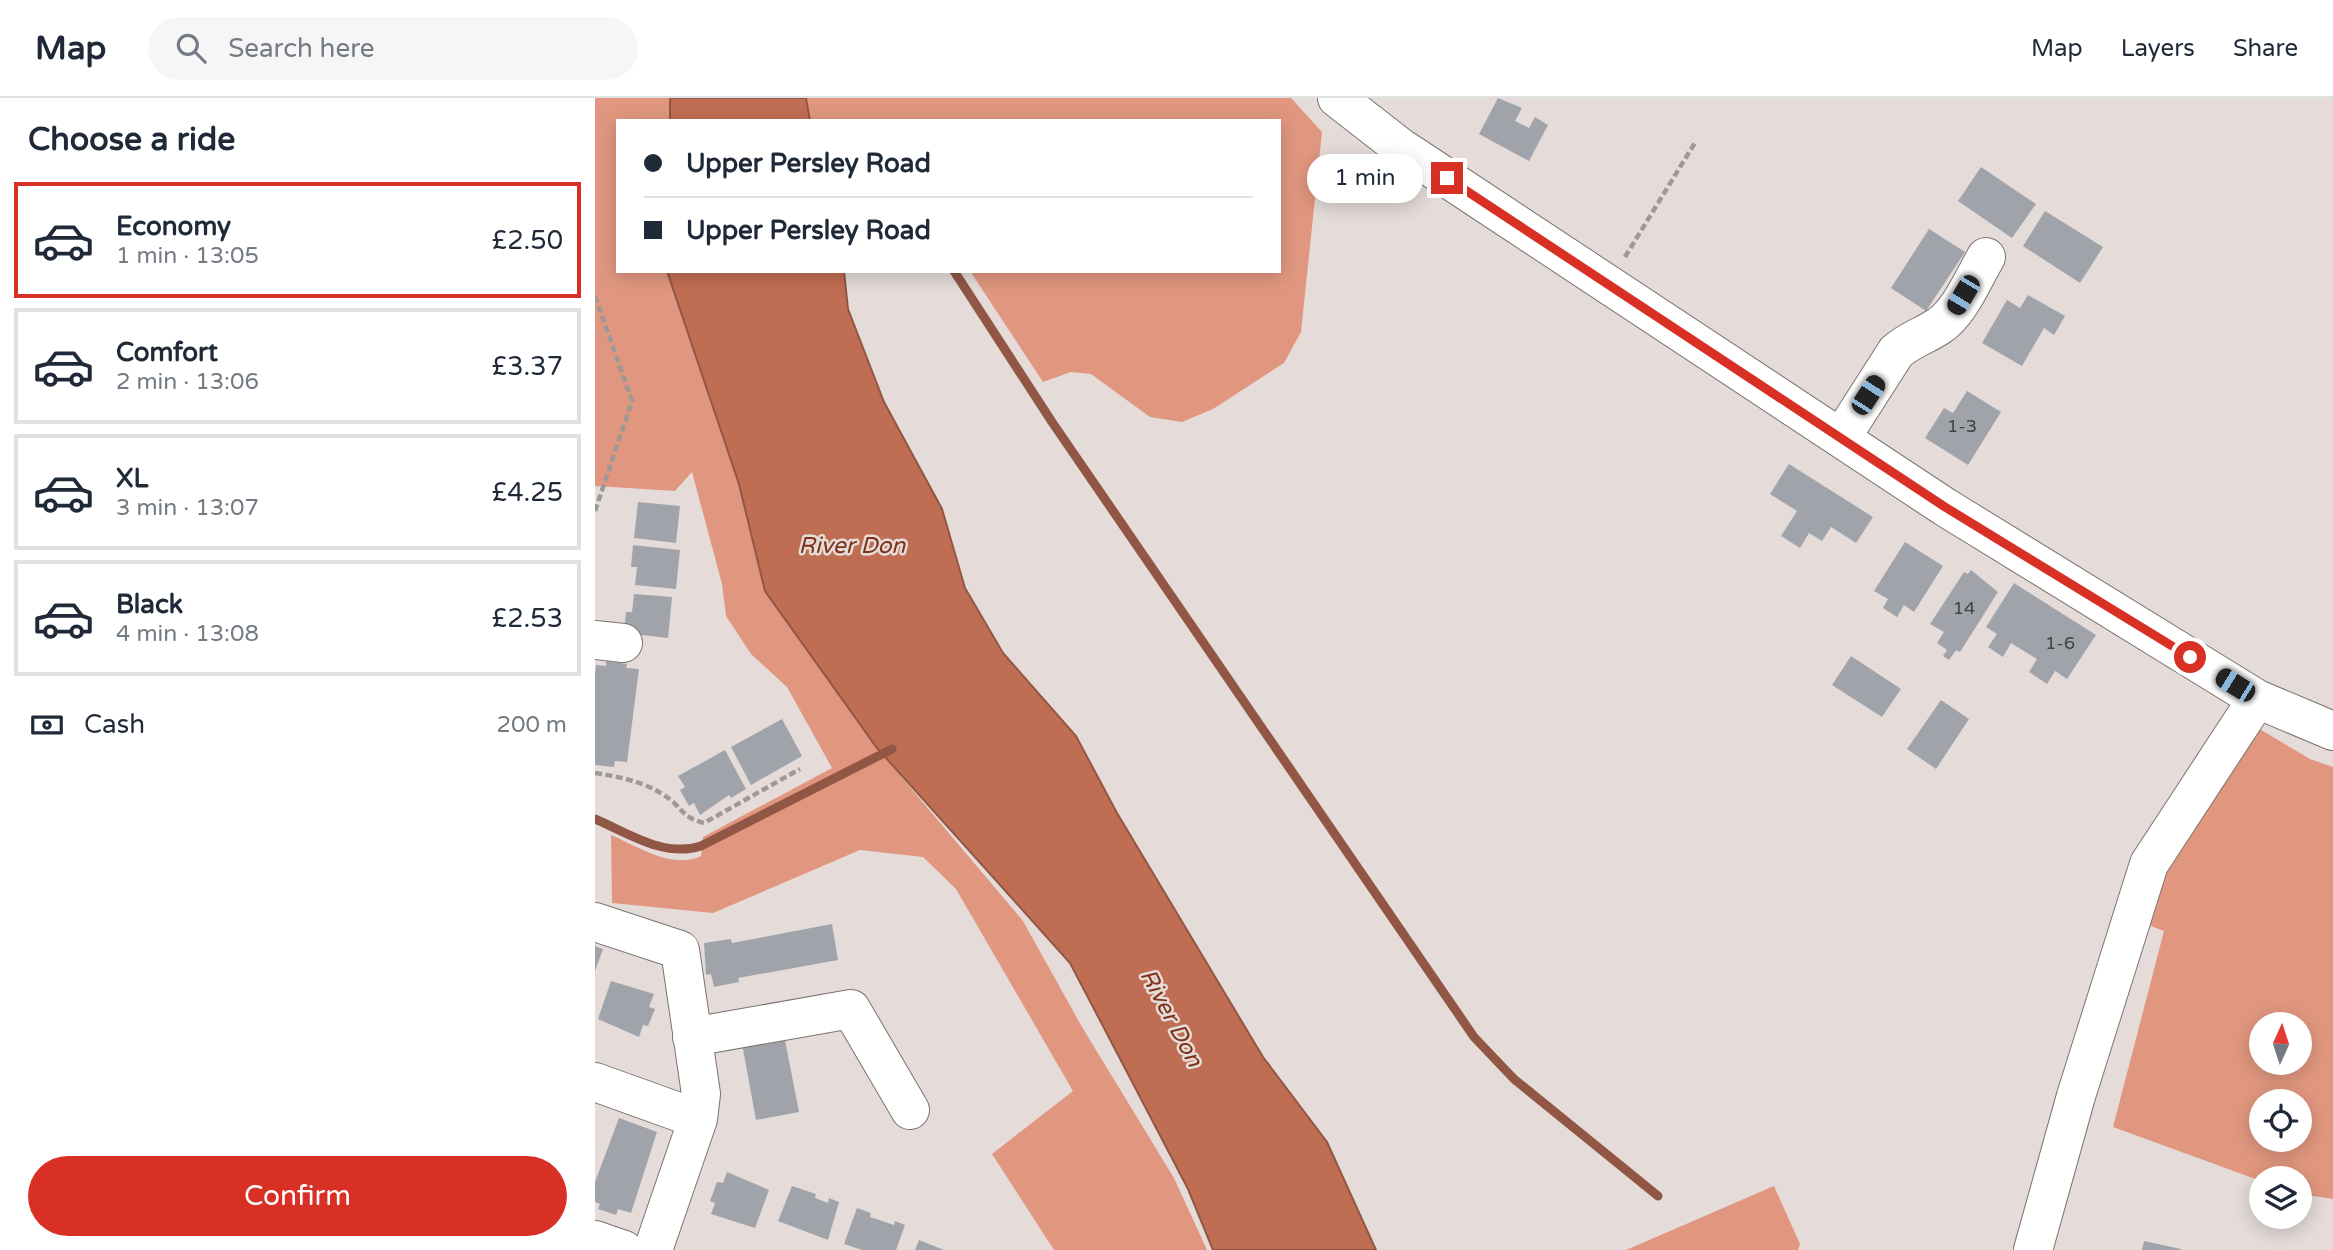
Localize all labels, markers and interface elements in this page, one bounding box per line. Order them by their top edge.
search box [148,17,638,80]
text: Map [35,29,106,68]
icon: search [172,29,210,67]
text: Search here [228,33,374,64]
text: Map [2031,34,2083,63]
text: Layers [2121,34,2195,63]
text: Share [2233,34,2298,63]
text: Choose a ride [28,121,235,159]
text: Upper Persley Road [686,148,931,179]
callout: 1 min [1307,154,1423,202]
route end [1431,162,1463,194]
text: 1 min [1334,164,1396,192]
icon: car [32,209,95,272]
text: Economy [116,211,231,242]
text: Upper Persley Road [686,215,931,246]
text: £2.50 [492,225,563,256]
text: 1 min · 13:05 [116,242,259,270]
car [1944,272,1983,318]
icon: car [32,335,95,398]
text: Comfort [116,337,218,368]
text: £3.37 [492,351,563,382]
text: 2 min · 13:06 [116,368,259,396]
car [1848,372,1889,418]
house number: 1-3 [1947,415,1977,437]
icon: car [32,461,95,524]
text: XL [116,463,148,494]
text: £4.25 [492,477,563,508]
text: 3 min · 13:07 [116,494,259,522]
water label: River Don [799,532,906,560]
icon: car [32,587,95,650]
text: Black [116,589,183,620]
house number: 14 [1953,597,1975,619]
text: £2.53 [492,603,563,634]
text: 4 min · 13:08 [116,620,259,648]
house number: 1-6 [2045,632,2075,654]
route start [2174,641,2206,673]
car [2212,665,2259,705]
icon: cash [28,706,66,744]
text: Cash [84,709,145,740]
text: 200 m [497,711,567,739]
water label: River Don [1134,964,1209,1073]
north arrow [2249,1012,2312,1074]
map controls [2249,1012,2312,1229]
button: locate [2249,1089,2312,1152]
button: Confirm [28,1156,567,1236]
button: layers [2249,1166,2312,1229]

